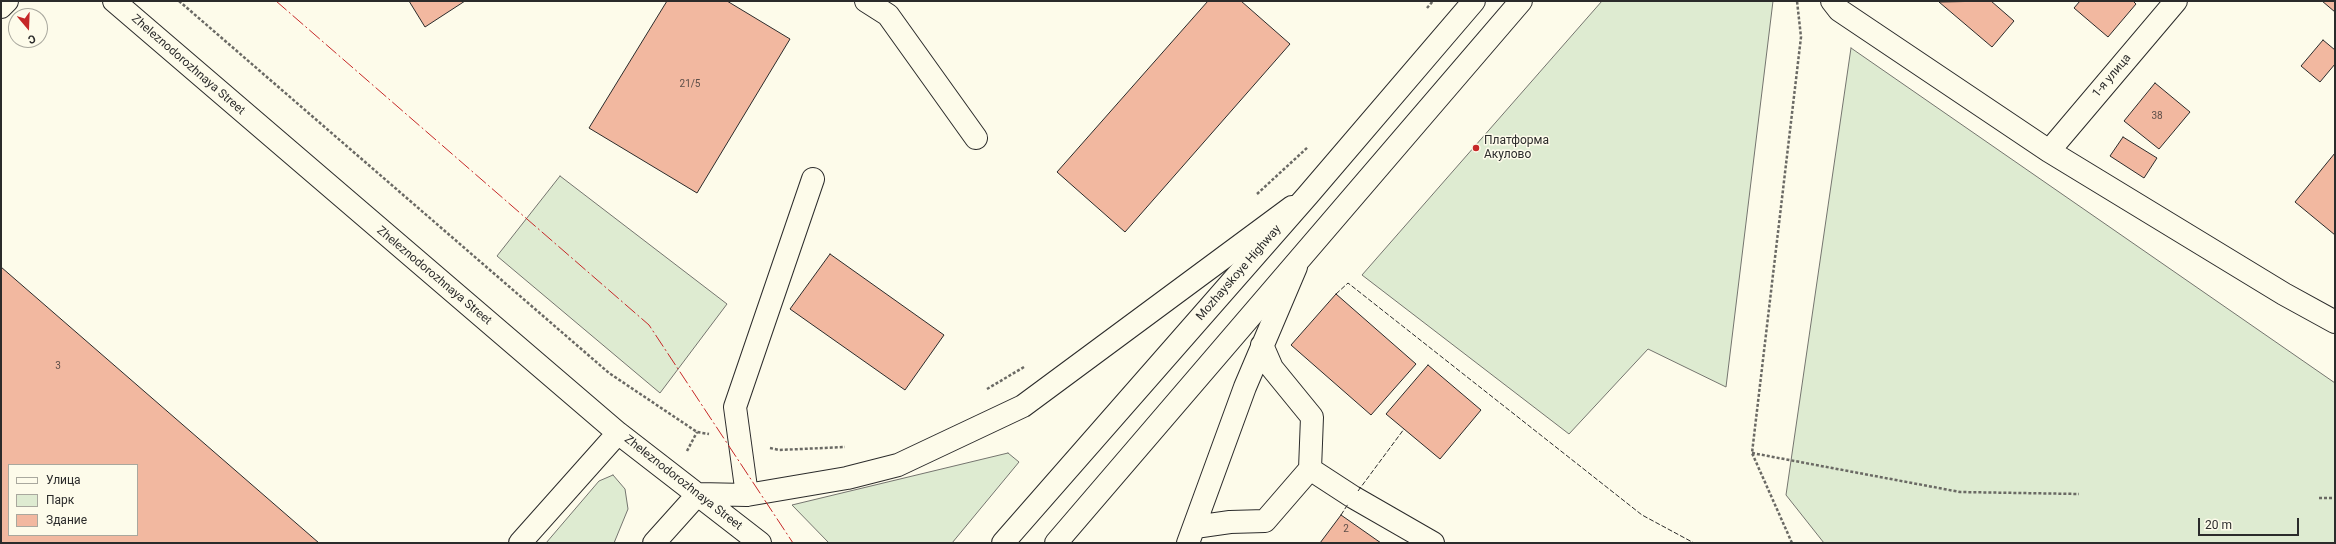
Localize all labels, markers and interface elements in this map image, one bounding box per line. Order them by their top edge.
north arrow [8,8,48,48]
street label: Zheleznodorozhnaya Street [128,12,248,118]
text: С [26,32,37,46]
street label: 1-я улица [2090,51,2134,101]
house number: 21/5 [680,78,700,90]
house number: 38 [2151,110,2163,122]
place label: Платформа Акулово [1484,134,1549,162]
marker: Платформа Акулово [1471,143,1481,153]
street label: Mozhayskoye Highway [1194,222,1284,324]
street label: Zheleznodorozhnaya Street [374,224,494,328]
house number: 3 [55,360,61,372]
street label: Zheleznodorozhnaya Street [621,433,745,533]
legend [8,464,138,536]
text: Улица [46,473,81,487]
text: Парк [46,493,74,507]
scale bar [2200,510,2301,536]
text: Здание [46,513,87,527]
text: 20 m [2205,518,2232,532]
house number: 2 [1343,523,1349,535]

